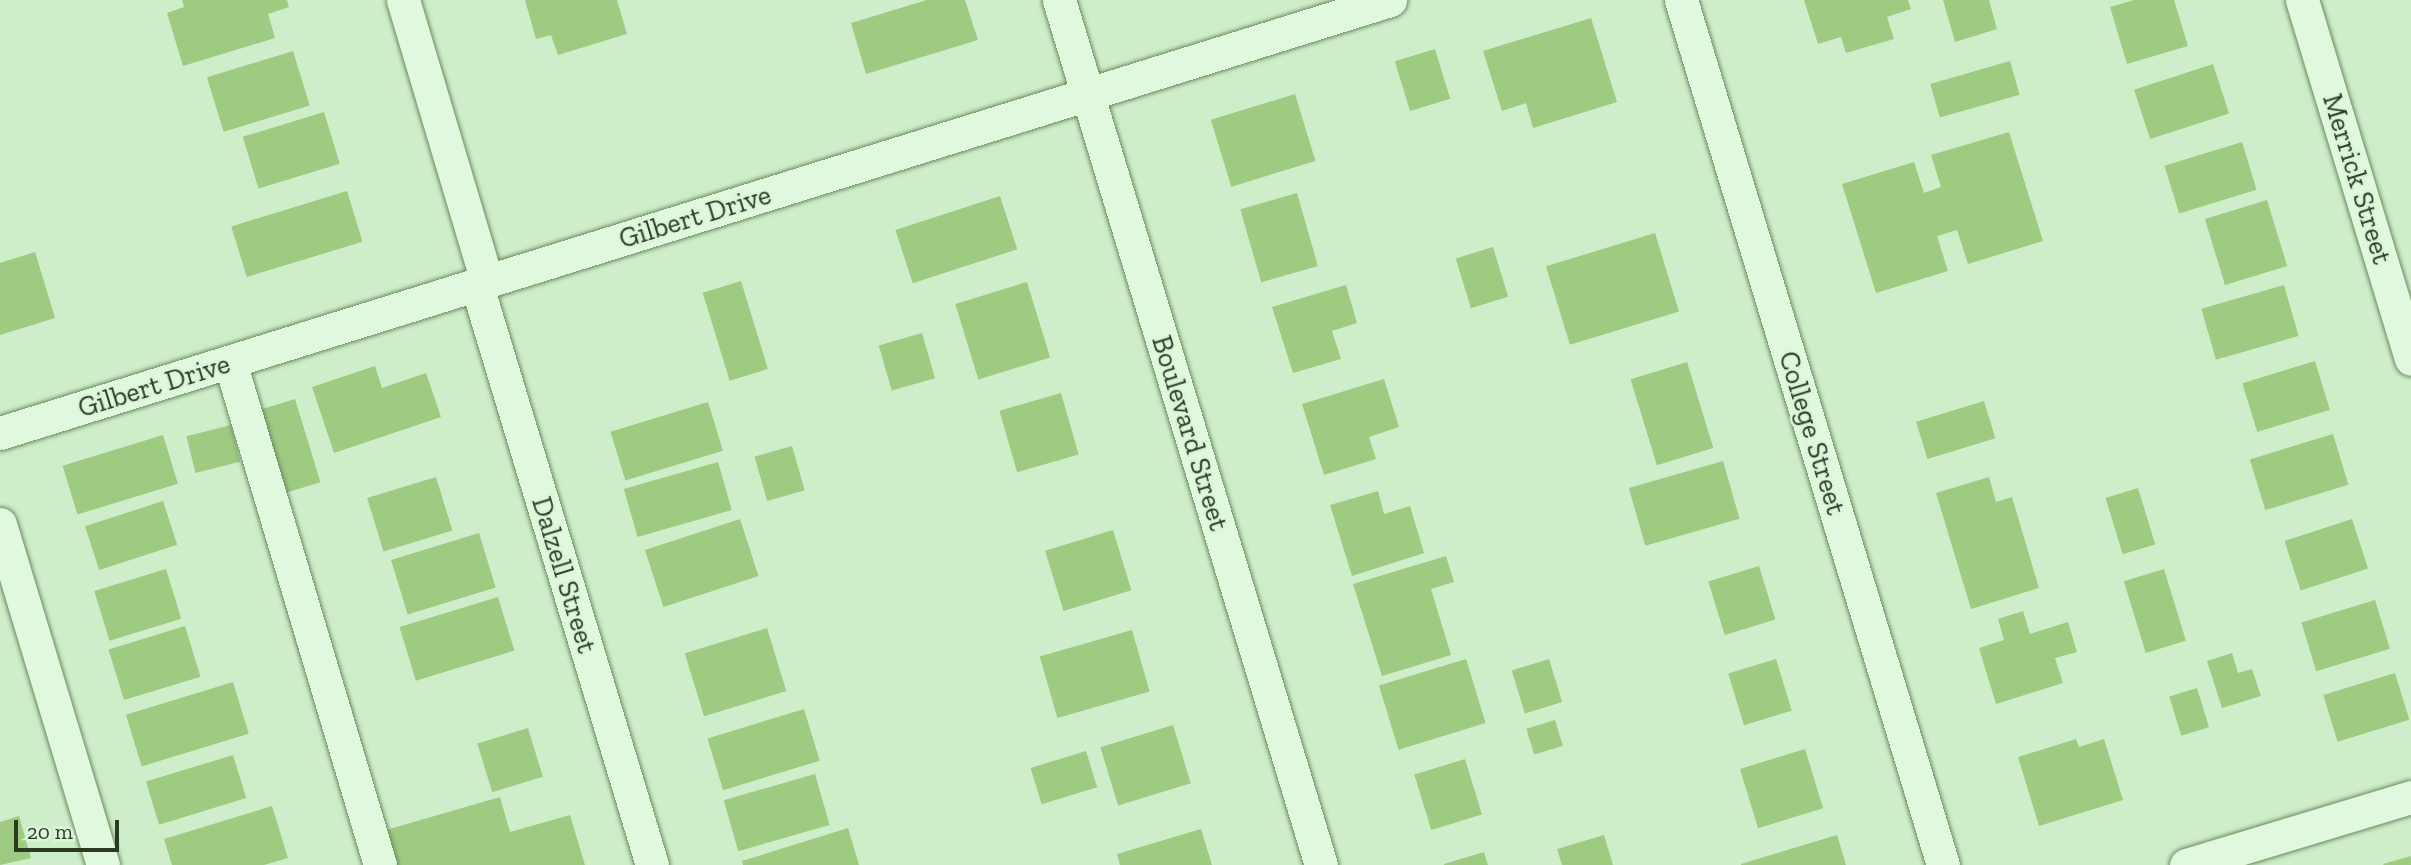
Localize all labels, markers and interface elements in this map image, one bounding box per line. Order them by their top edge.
street label: Merrick Street [2315,90,2399,268]
street label: Gilbert Drive [615,178,775,256]
street label: Boulevard Street [1144,331,1236,535]
street label: Gilbert Drive [74,347,234,425]
street label: College Street [1771,347,1853,519]
street label: Dalzell Street [524,493,604,657]
scale bar [18,806,122,850]
text: 20 m [27,819,73,844]

